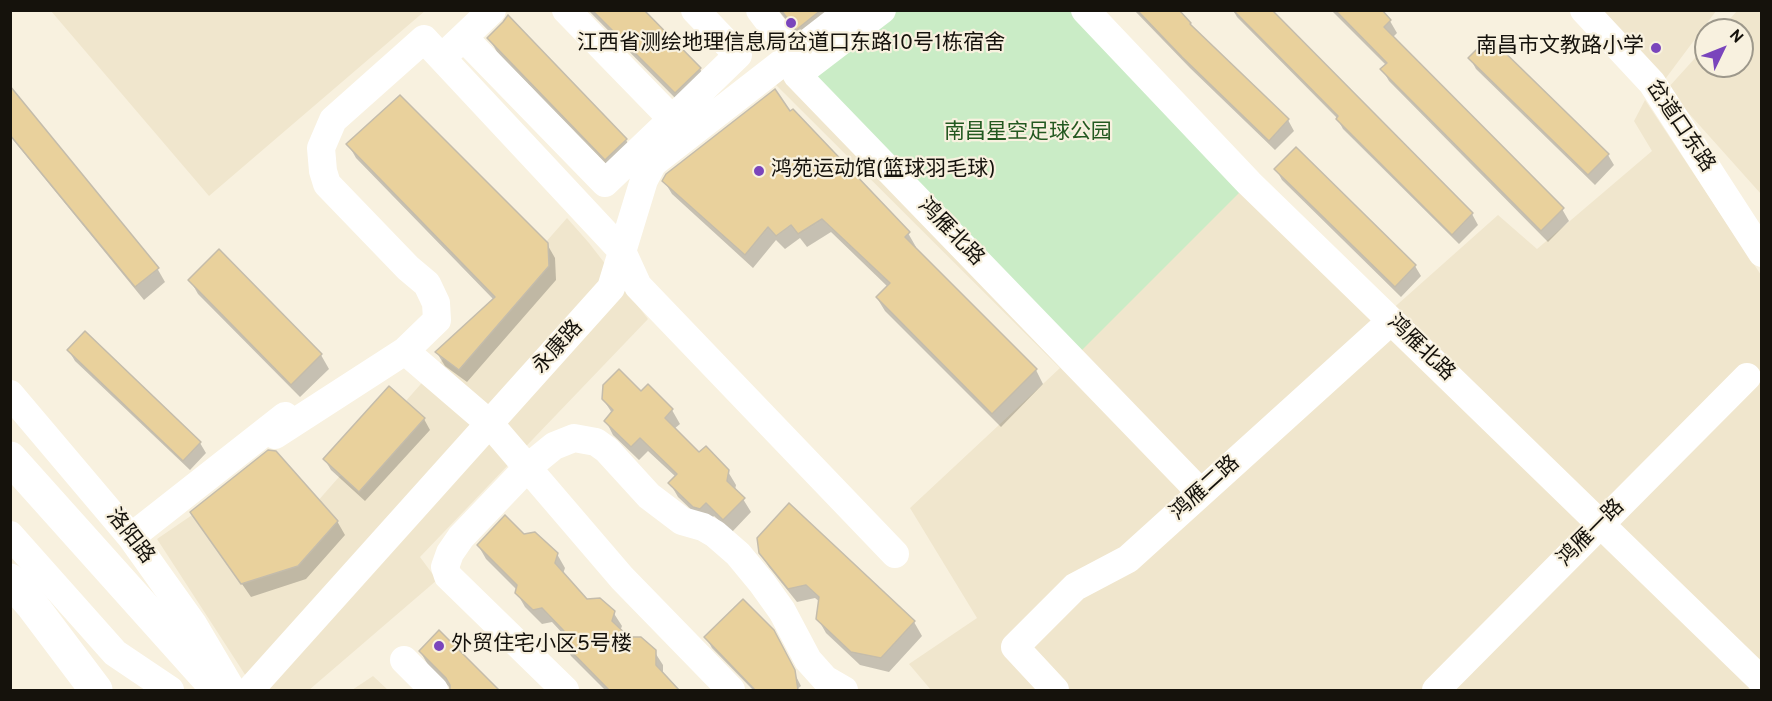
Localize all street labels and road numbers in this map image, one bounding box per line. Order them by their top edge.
street label: 岔道口东路 [1639,76,1719,178]
street label: 鸿雁北路 [912,194,988,272]
street label: 鸿雁北路 [1381,311,1459,387]
street label: 永康路 [529,316,589,380]
street label: 鸿雁二路 [1166,452,1246,526]
street label: 鸿雁一路 [1553,495,1631,573]
street label: 洛阳路 [100,504,158,570]

